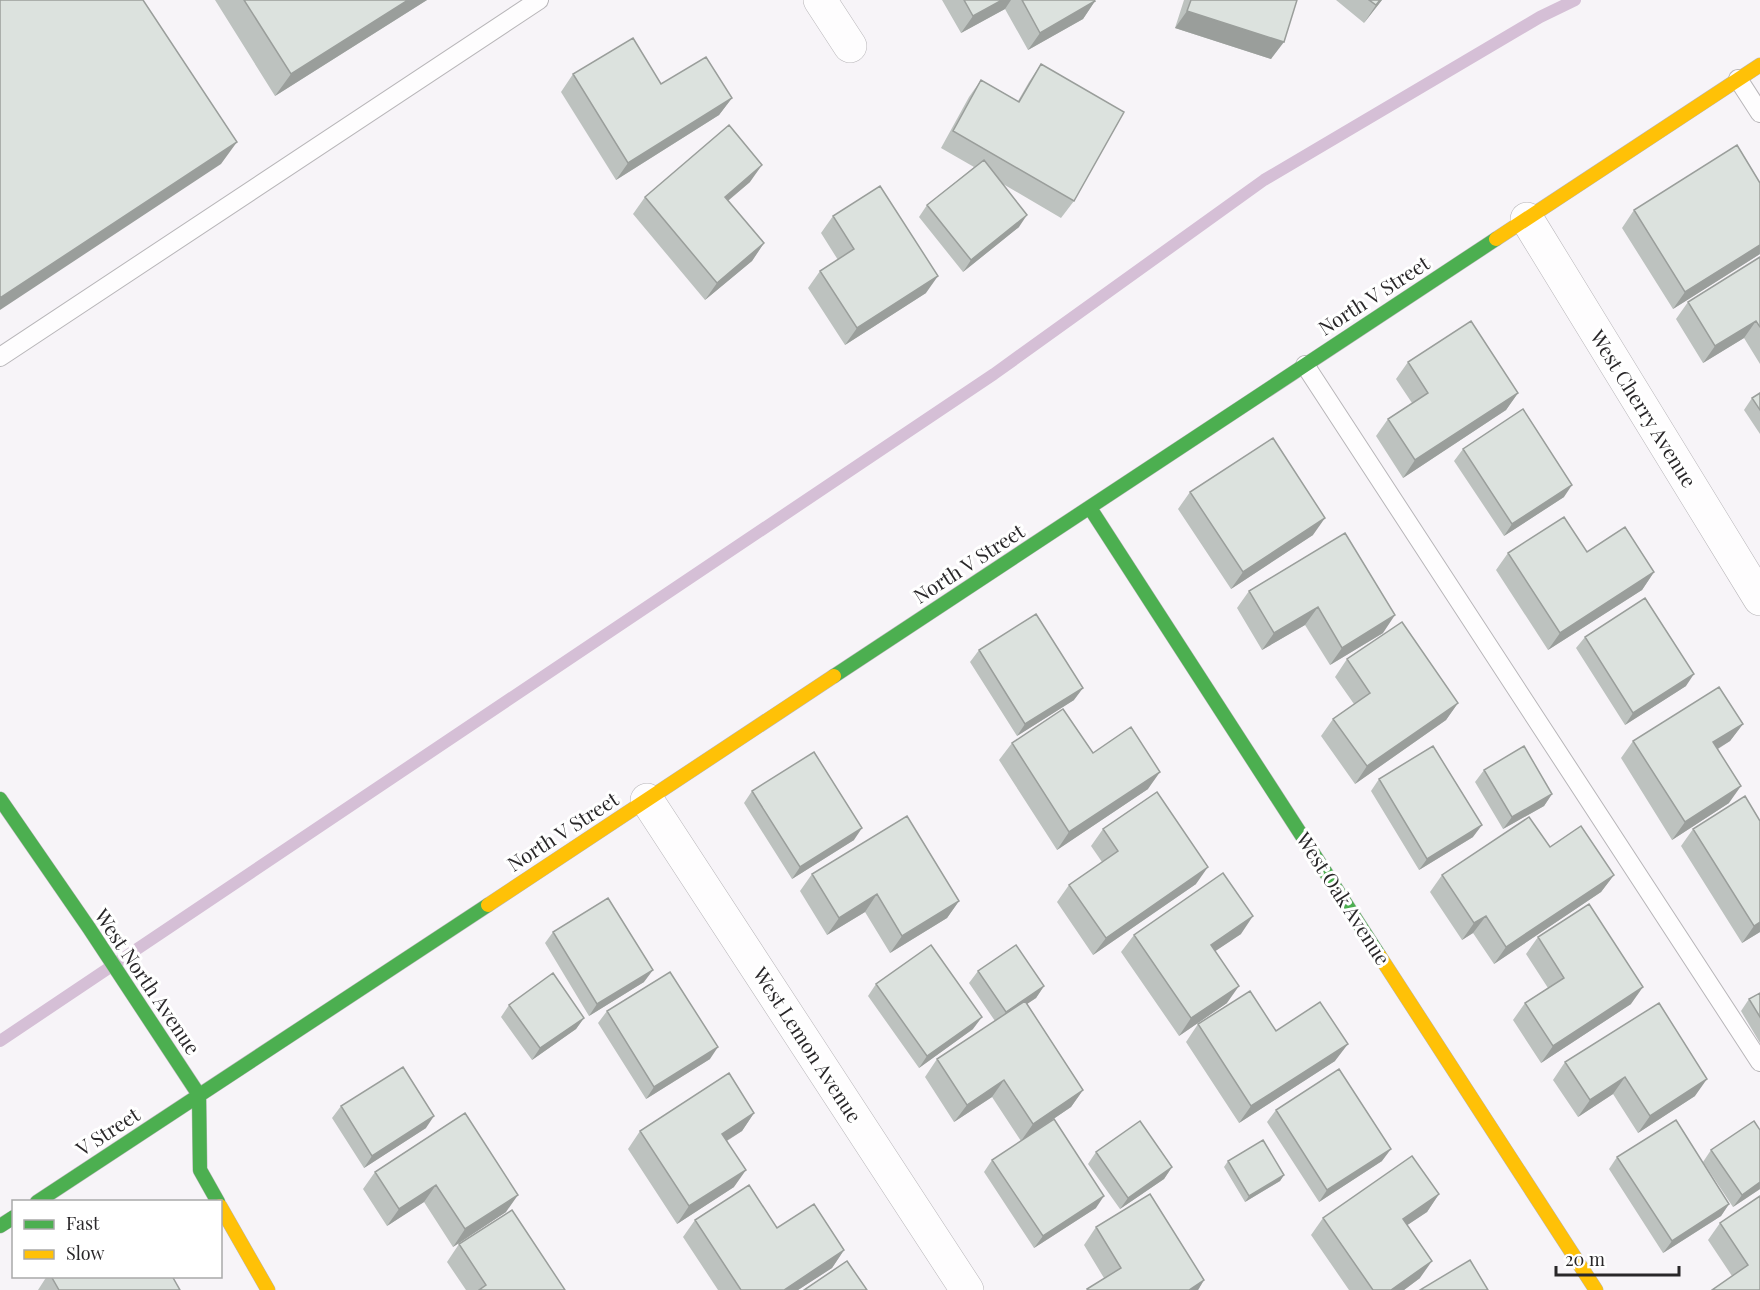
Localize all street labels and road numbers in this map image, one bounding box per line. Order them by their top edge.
street label: North V Street [1312,248,1435,341]
street label: West Cherry Avenue [1584,324,1704,492]
street label: North V Street [907,516,1030,609]
street label: North V Street [501,784,624,877]
street label: West Oak Avenue [1291,826,1397,970]
street label: West North Avenue [89,902,207,1059]
street label: West Lemon Avenue [747,960,869,1127]
street label: V Street [69,1100,145,1162]

